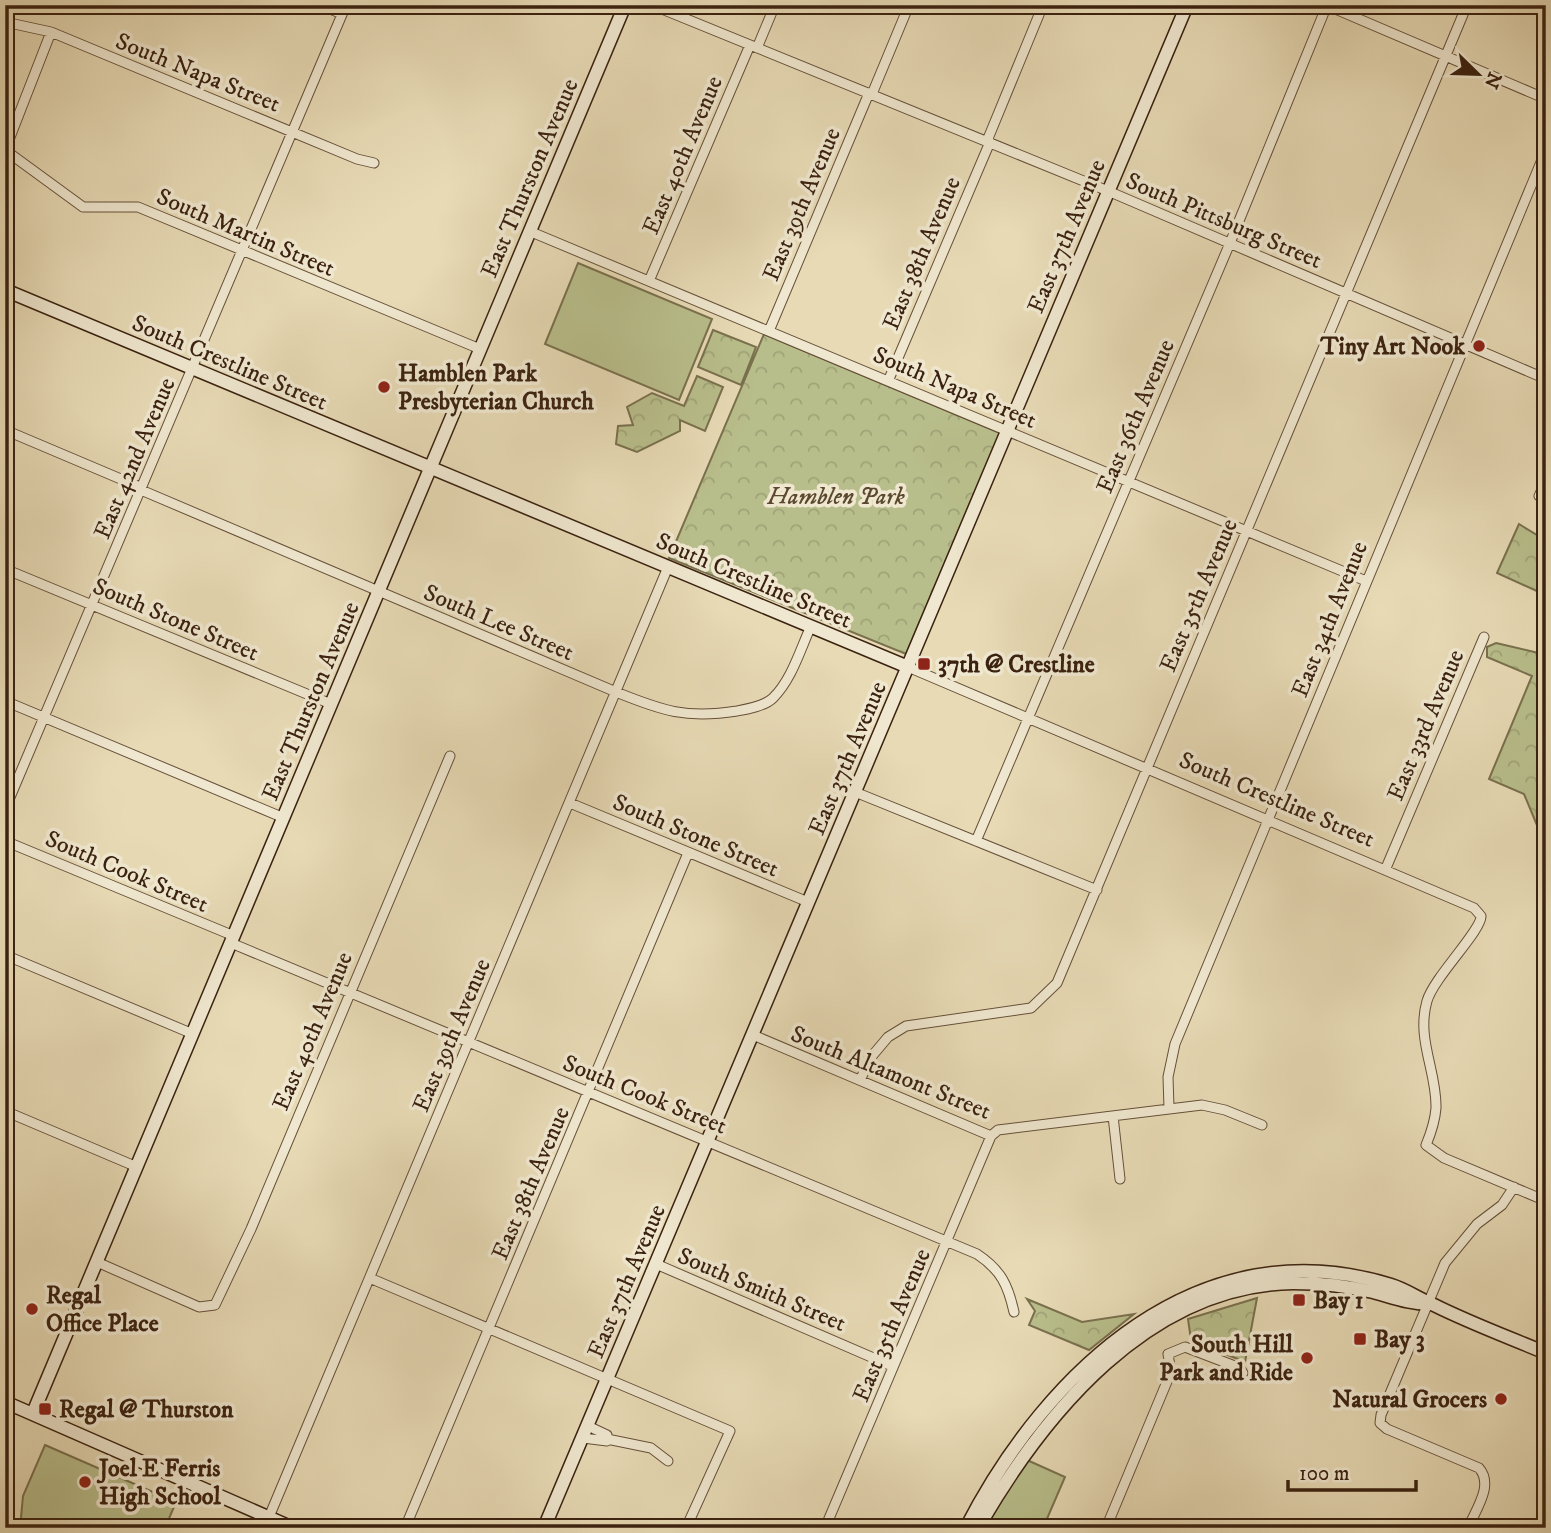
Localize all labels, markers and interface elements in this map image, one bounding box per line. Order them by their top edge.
street label: South Napa Street [111,26,285,120]
north arrow [1442,38,1512,108]
text: N [1478,68,1506,92]
street label: East 40th Avenue [636,72,730,239]
street label: East Thurston Avenue [474,74,585,282]
street label: East 39th Avenue [756,123,848,286]
street label: East 37th Avenue [1021,155,1113,318]
street label: South Pittsburg Street [1121,166,1326,276]
street label: East 38th Avenue [876,172,968,335]
street label: South Martin Street [152,182,340,284]
street label: South Crestline Street [127,308,332,418]
place label: Tiny Art Nook [1319,332,1466,362]
street label: East 36th Avenue [1090,335,1182,498]
marker: Tiny Art Nook [1471,338,1487,354]
street label: South Napa Street [868,340,1041,436]
place label: Hamblen Park Presbyterian Church [398,359,594,417]
street label: East 42nd Avenue [87,373,182,544]
marker: Hamblen Park Presbyterian Church [376,379,392,395]
park label: Hamblen Park [766,482,905,512]
street label: East 35th Avenue [1153,514,1245,677]
street label: South Crestline Street [651,526,856,636]
street label: East 34th Avenue [1285,537,1375,702]
street label: South Stone Street [88,571,263,669]
street label: South Lee Street [419,578,579,668]
street label: East Thurston Avenue [255,597,366,805]
street label: East 33rd Avenue [1381,645,1471,805]
place label: 37th @ Crestline [938,650,1095,680]
marker: 37th @ Crestline [916,656,932,672]
street label: East 37th Avenue [802,677,894,840]
street label: South Crestline Street [1174,745,1379,855]
street label: South Stone Street [608,787,783,885]
street label: South Cook Street [41,824,213,920]
street label: East 40th Avenue [266,948,360,1115]
street label: East 39th Avenue [406,954,498,1117]
street label: South Altamont Street [786,1019,995,1127]
street label: South Cook Street [558,1048,731,1142]
street label: East 38th Avenue [485,1102,577,1265]
street label: East 37th Avenue [581,1200,673,1363]
street label: South Smith Street [673,1241,851,1339]
street label: East 35th Avenue [846,1244,938,1407]
place label: Regal Office Place [46,1281,159,1339]
place label: Bay 1 [1313,1286,1364,1316]
marker: Bay 1 [1291,1292,1307,1308]
marker: Regal Office Place [24,1301,40,1317]
place label: Bay 3 [1374,1325,1425,1355]
place label: South Hill Park and Ride [1159,1330,1294,1388]
marker: Bay 3 [1352,1331,1368,1347]
marker: South Hill Park and Ride [1299,1350,1315,1366]
place label: Natural Grocers [1332,1385,1487,1415]
marker: Natural Grocers [1493,1391,1509,1407]
place label: Regal @ Thurston [59,1395,234,1425]
marker: Regal @ Thurston [37,1401,53,1417]
scale bar [1288,1449,1416,1493]
place label: Joel E Ferris High School [96,1454,221,1512]
text: 100 m [1299,1461,1350,1487]
marker: Joel E Ferris High School [77,1474,93,1490]

